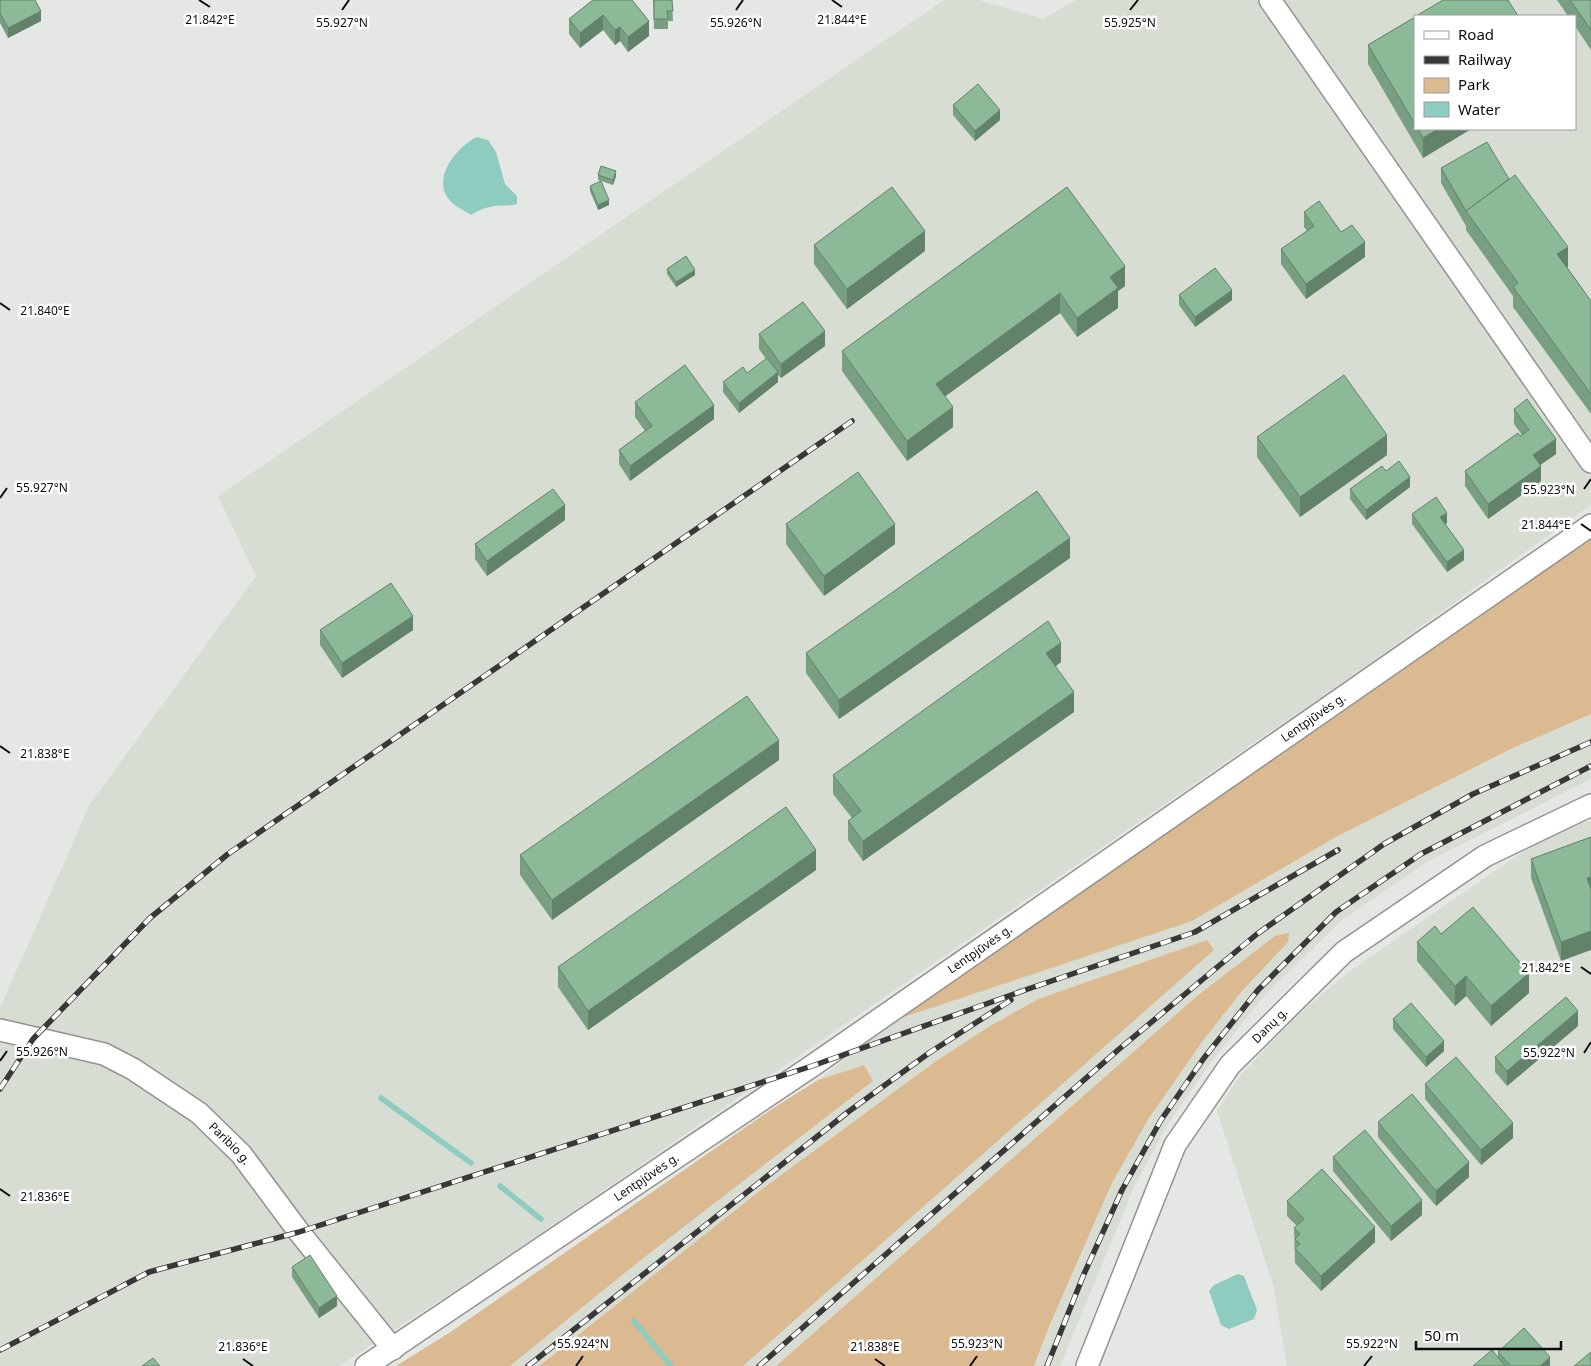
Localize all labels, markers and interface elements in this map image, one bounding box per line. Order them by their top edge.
text: 21.842°E [185,11,235,28]
text: 21.844°E [817,11,867,28]
text: 55.927°N [316,14,368,31]
text: 55.926°N [710,14,762,31]
text: 55.925°N [1104,14,1156,31]
legend [1414,15,1576,130]
text: Road [1458,24,1494,44]
text: Railway [1458,49,1512,69]
text: Park [1458,74,1490,94]
text: Water [1458,99,1500,119]
text: 21.840°E [20,302,70,319]
text: 55.927°N [16,479,68,496]
text: 55.923°N [1523,481,1575,498]
text: 21.844°E [1521,516,1571,533]
street label: Lentpjūvės g. [1277,689,1349,746]
text: 21.838°E [20,745,70,762]
street label: Lentpjūvės g. [944,921,1015,977]
text: 21.842°E [1521,959,1571,976]
street label: Danų g. [1248,1004,1291,1047]
text: 55.926°N [16,1043,68,1060]
text: 55.922°N [1523,1044,1575,1061]
street label: Paribio g. [205,1118,255,1168]
street label: Lentpjūvės g. [610,1149,682,1205]
text: 21.836°E [20,1188,70,1205]
scale bar [1416,1318,1561,1350]
text: 50 m [1424,1325,1459,1345]
text: 55.924°N [557,1335,609,1352]
text: 55.923°N [951,1335,1003,1352]
text: 55.922°N [1346,1335,1398,1352]
text: 21.836°E [218,1338,268,1355]
text: 21.838°E [850,1338,900,1355]

